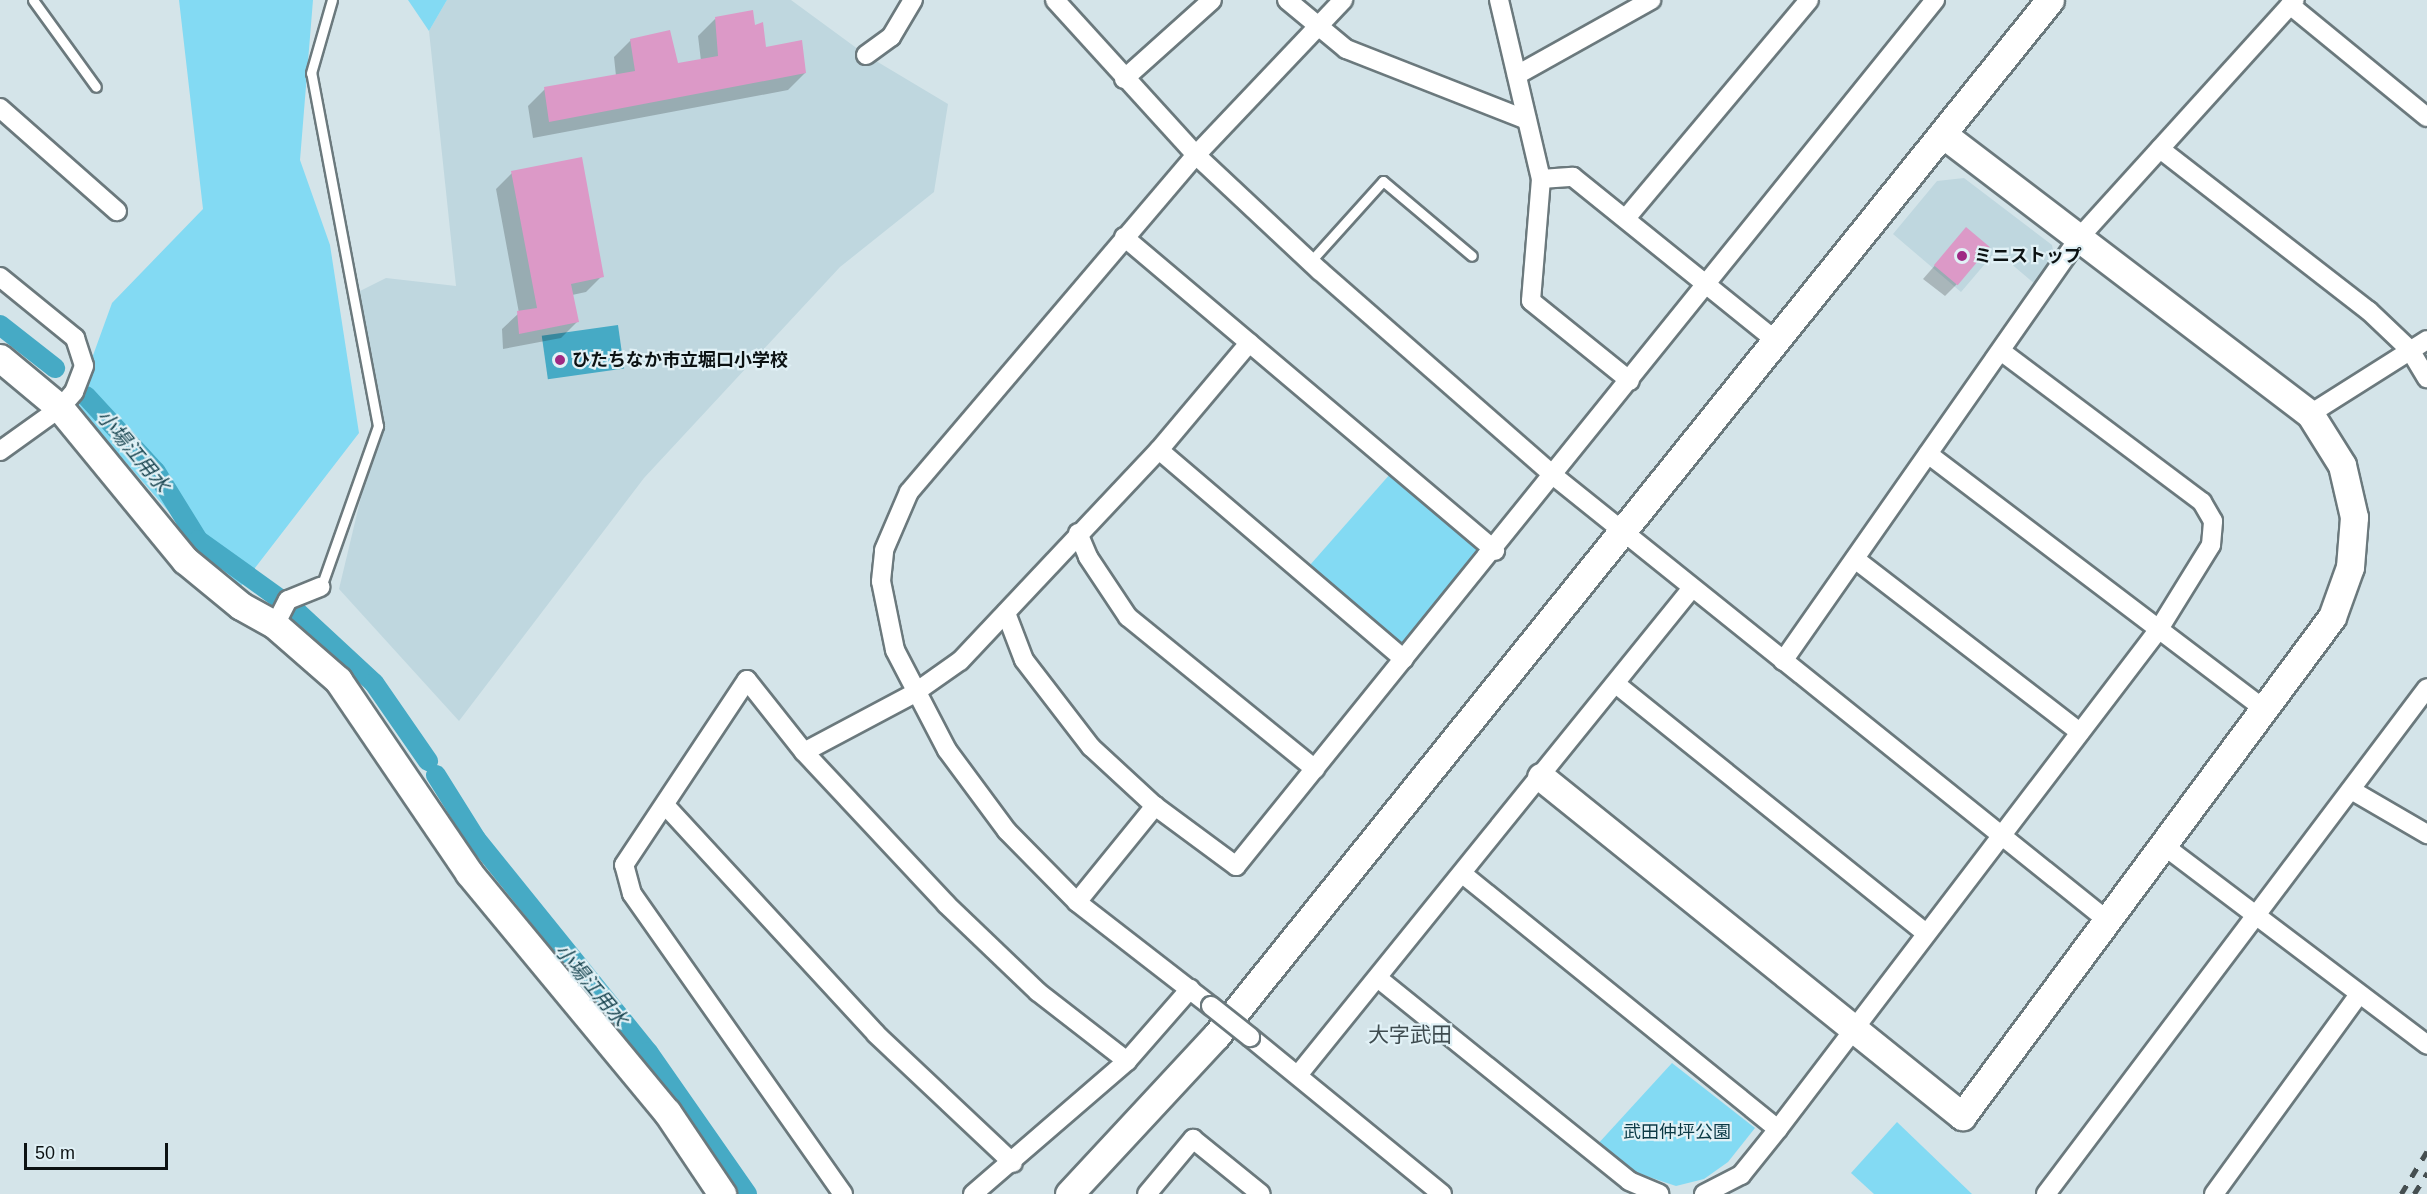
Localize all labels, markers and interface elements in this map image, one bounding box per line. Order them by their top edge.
place label: ミニストップ [1974,245,2082,267]
marker: ミニストップ [1955,249,1969,263]
place label: ひたちなか市立堀口小学校 [572,349,788,371]
marker: ひたちなか市立堀口小学校 [553,353,567,367]
water label: 小場江用水 [92,405,174,497]
water label: 小場江用水 [550,939,632,1031]
district label: 大字武田 [1368,1022,1452,1048]
park label: 武田仲坪公園 [1623,1121,1731,1143]
scale bar [27,1131,171,1169]
text: 50 m [35,1143,75,1163]

